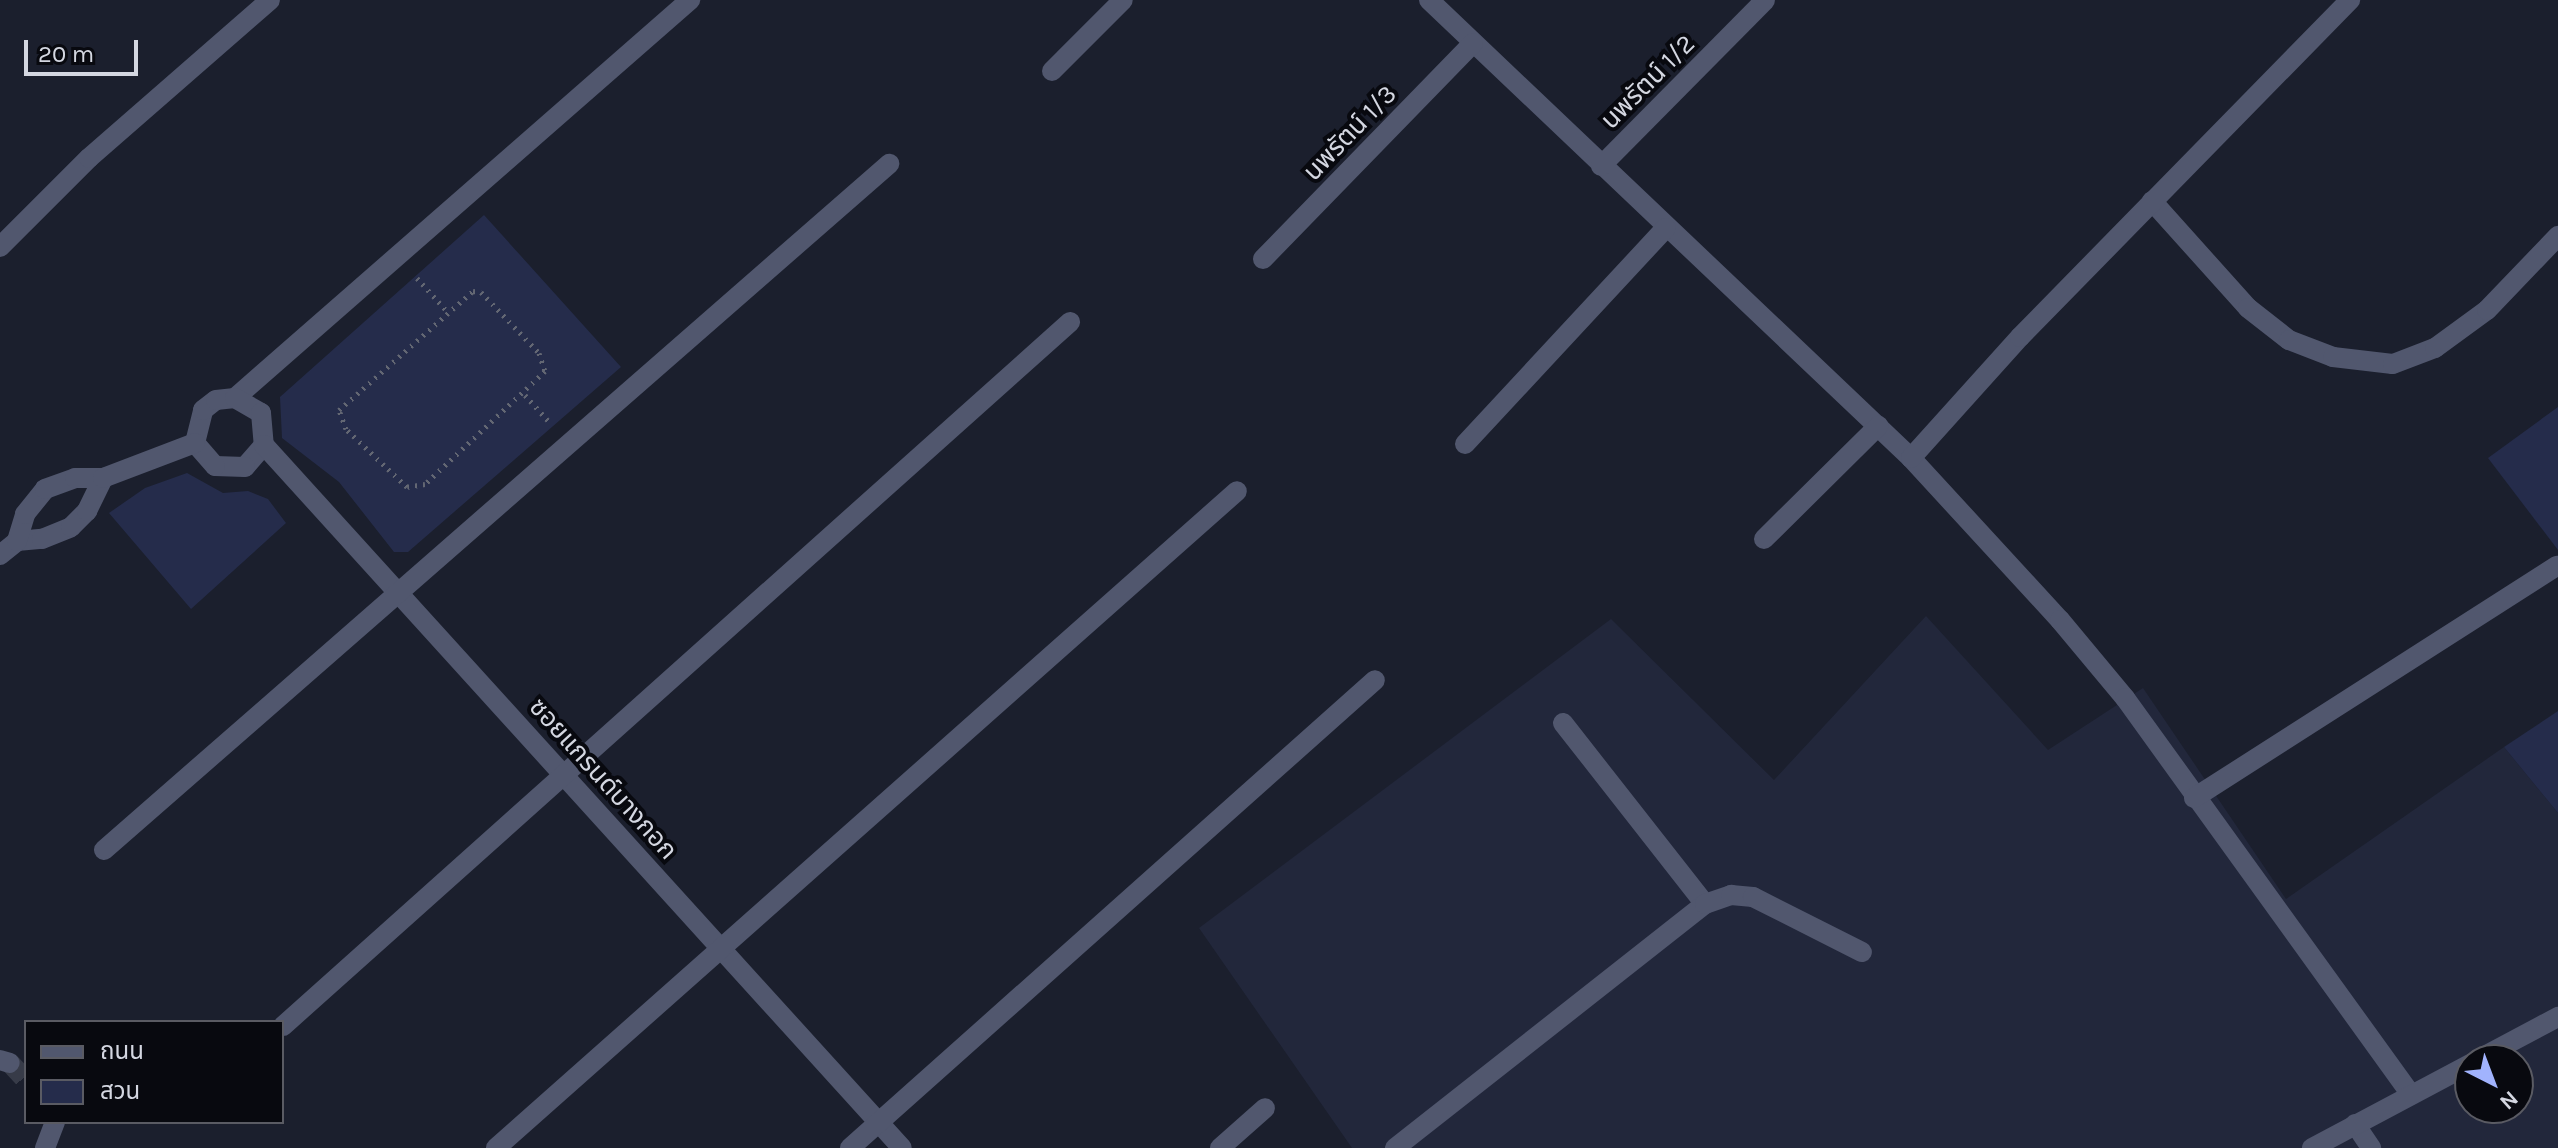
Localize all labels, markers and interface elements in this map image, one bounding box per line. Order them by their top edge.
scale bar [28,24,142,74]
street label: นพรัตน์ 1/2 [1594,28,1702,136]
text: 20 m [38,40,94,68]
street label: นพรัตน์ 1/3 [1297,79,1403,187]
street label: ซอยแกรนด์บางกอก [522,692,684,866]
legend [24,1020,284,1124]
text: ถนน [100,1037,144,1065]
north arrow [2454,1044,2534,1124]
text: สวน [100,1077,140,1105]
text: N [2494,1085,2523,1115]

